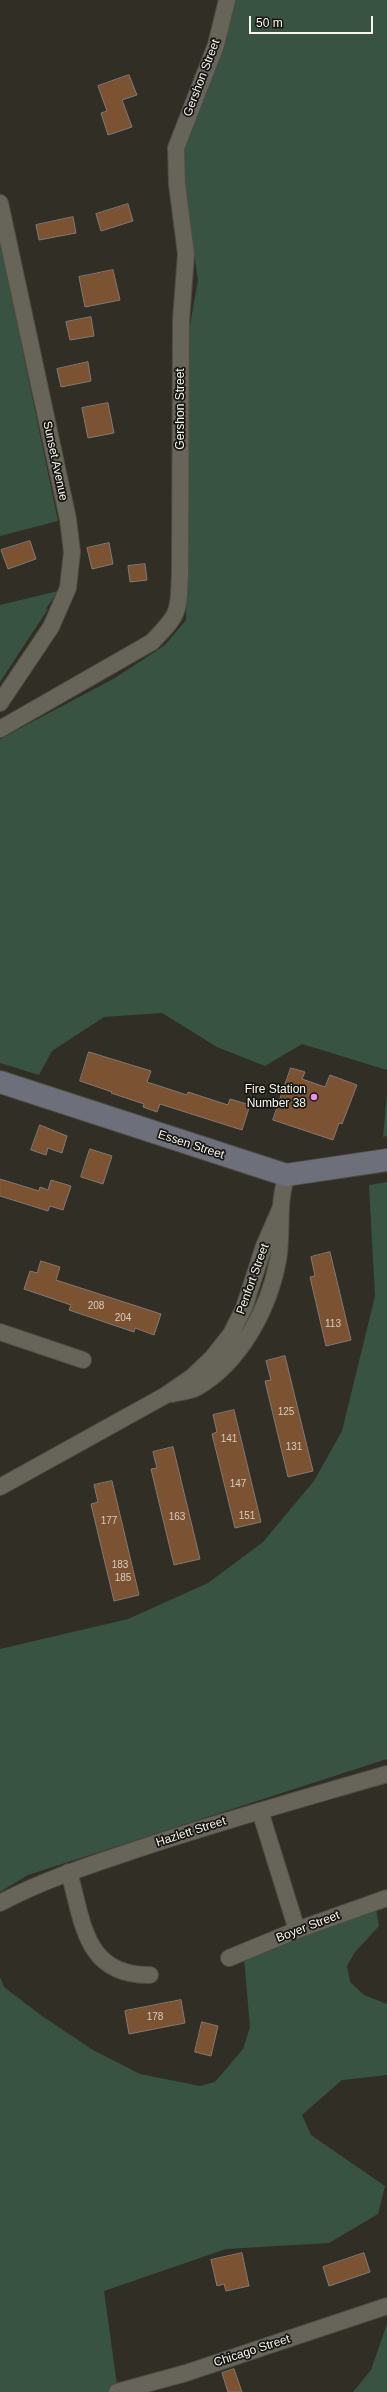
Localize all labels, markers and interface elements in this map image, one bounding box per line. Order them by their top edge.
scale bar [251,8,375,34]
text: 50 m [256,16,283,30]
street label: Gershon Street [181,37,223,119]
street label: Gershon Street [174,368,188,450]
street label: Sunset Avenue [40,420,70,502]
place label: Fire Station Number 38 [245,1083,306,1111]
marker: Fire Station Number 38 [309,1092,319,1102]
street label: Essen Street [156,1128,226,1162]
street label: Penfort Street [234,1242,272,1316]
house number: 208 [88,1300,104,1312]
house number: 204 [115,1312,131,1324]
house number: 113 [325,1318,341,1330]
house number: 125 [278,1406,294,1418]
house number: 141 [221,1433,237,1445]
house number: 131 [286,1441,302,1453]
house number: 147 [230,1478,246,1490]
house number: 151 [239,1510,255,1522]
house number: 163 [169,1511,185,1523]
house number: 177 [101,1515,117,1527]
house number: 183 [112,1559,128,1571]
house number: 185 [115,1572,131,1584]
street label: Hazlett Street [154,1814,228,1850]
street label: Boyer Street [274,1908,342,1946]
house number: 178 [147,2011,163,2023]
street label: Chicago Street [212,2332,292,2370]

